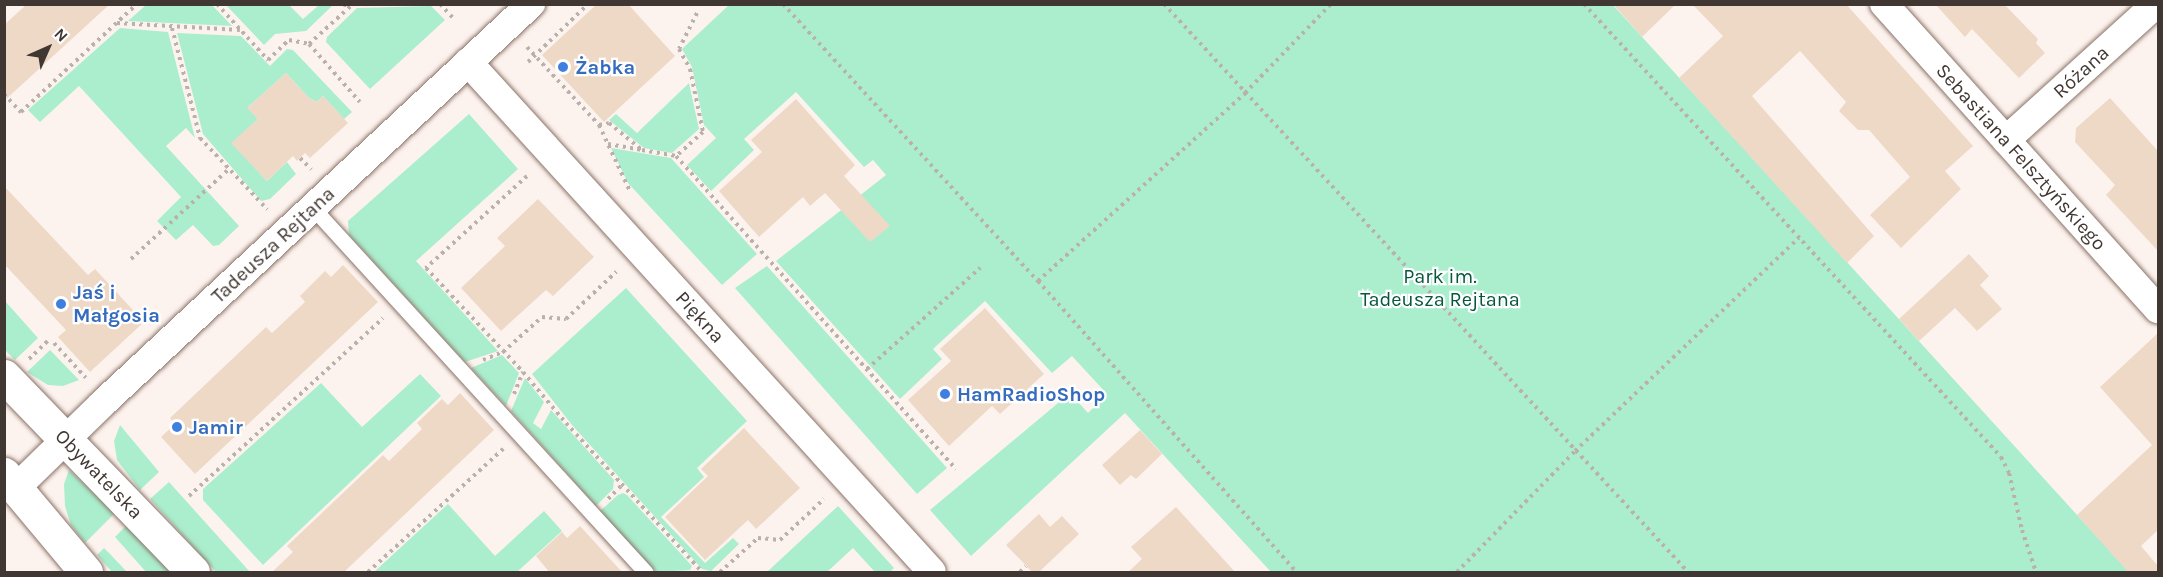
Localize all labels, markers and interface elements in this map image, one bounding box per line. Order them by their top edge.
north arrow [18,18,78,78]
text: N [50,24,72,46]
street label: Różana [2048,41,2114,103]
place label: Żabka [575,55,635,79]
street label: Sebastiana Felsztyńskiego [1931,59,2111,255]
marker: Żabka [556,60,570,74]
street label: Tadeusza Rejtana [206,182,340,308]
park label: Park im. Tadeusza Rejtana [1360,265,1520,312]
place label: Jaś i Małgosia [73,280,160,327]
street label: Piękna [670,286,730,348]
marker: Jaś i Małgosia [54,297,68,311]
place label: HamRadioShop [957,382,1105,406]
marker: HamRadioShop [938,387,952,401]
place label: Jamir [189,415,243,439]
marker: Jamir [170,420,184,434]
street label: Obywatelska [50,424,148,524]

